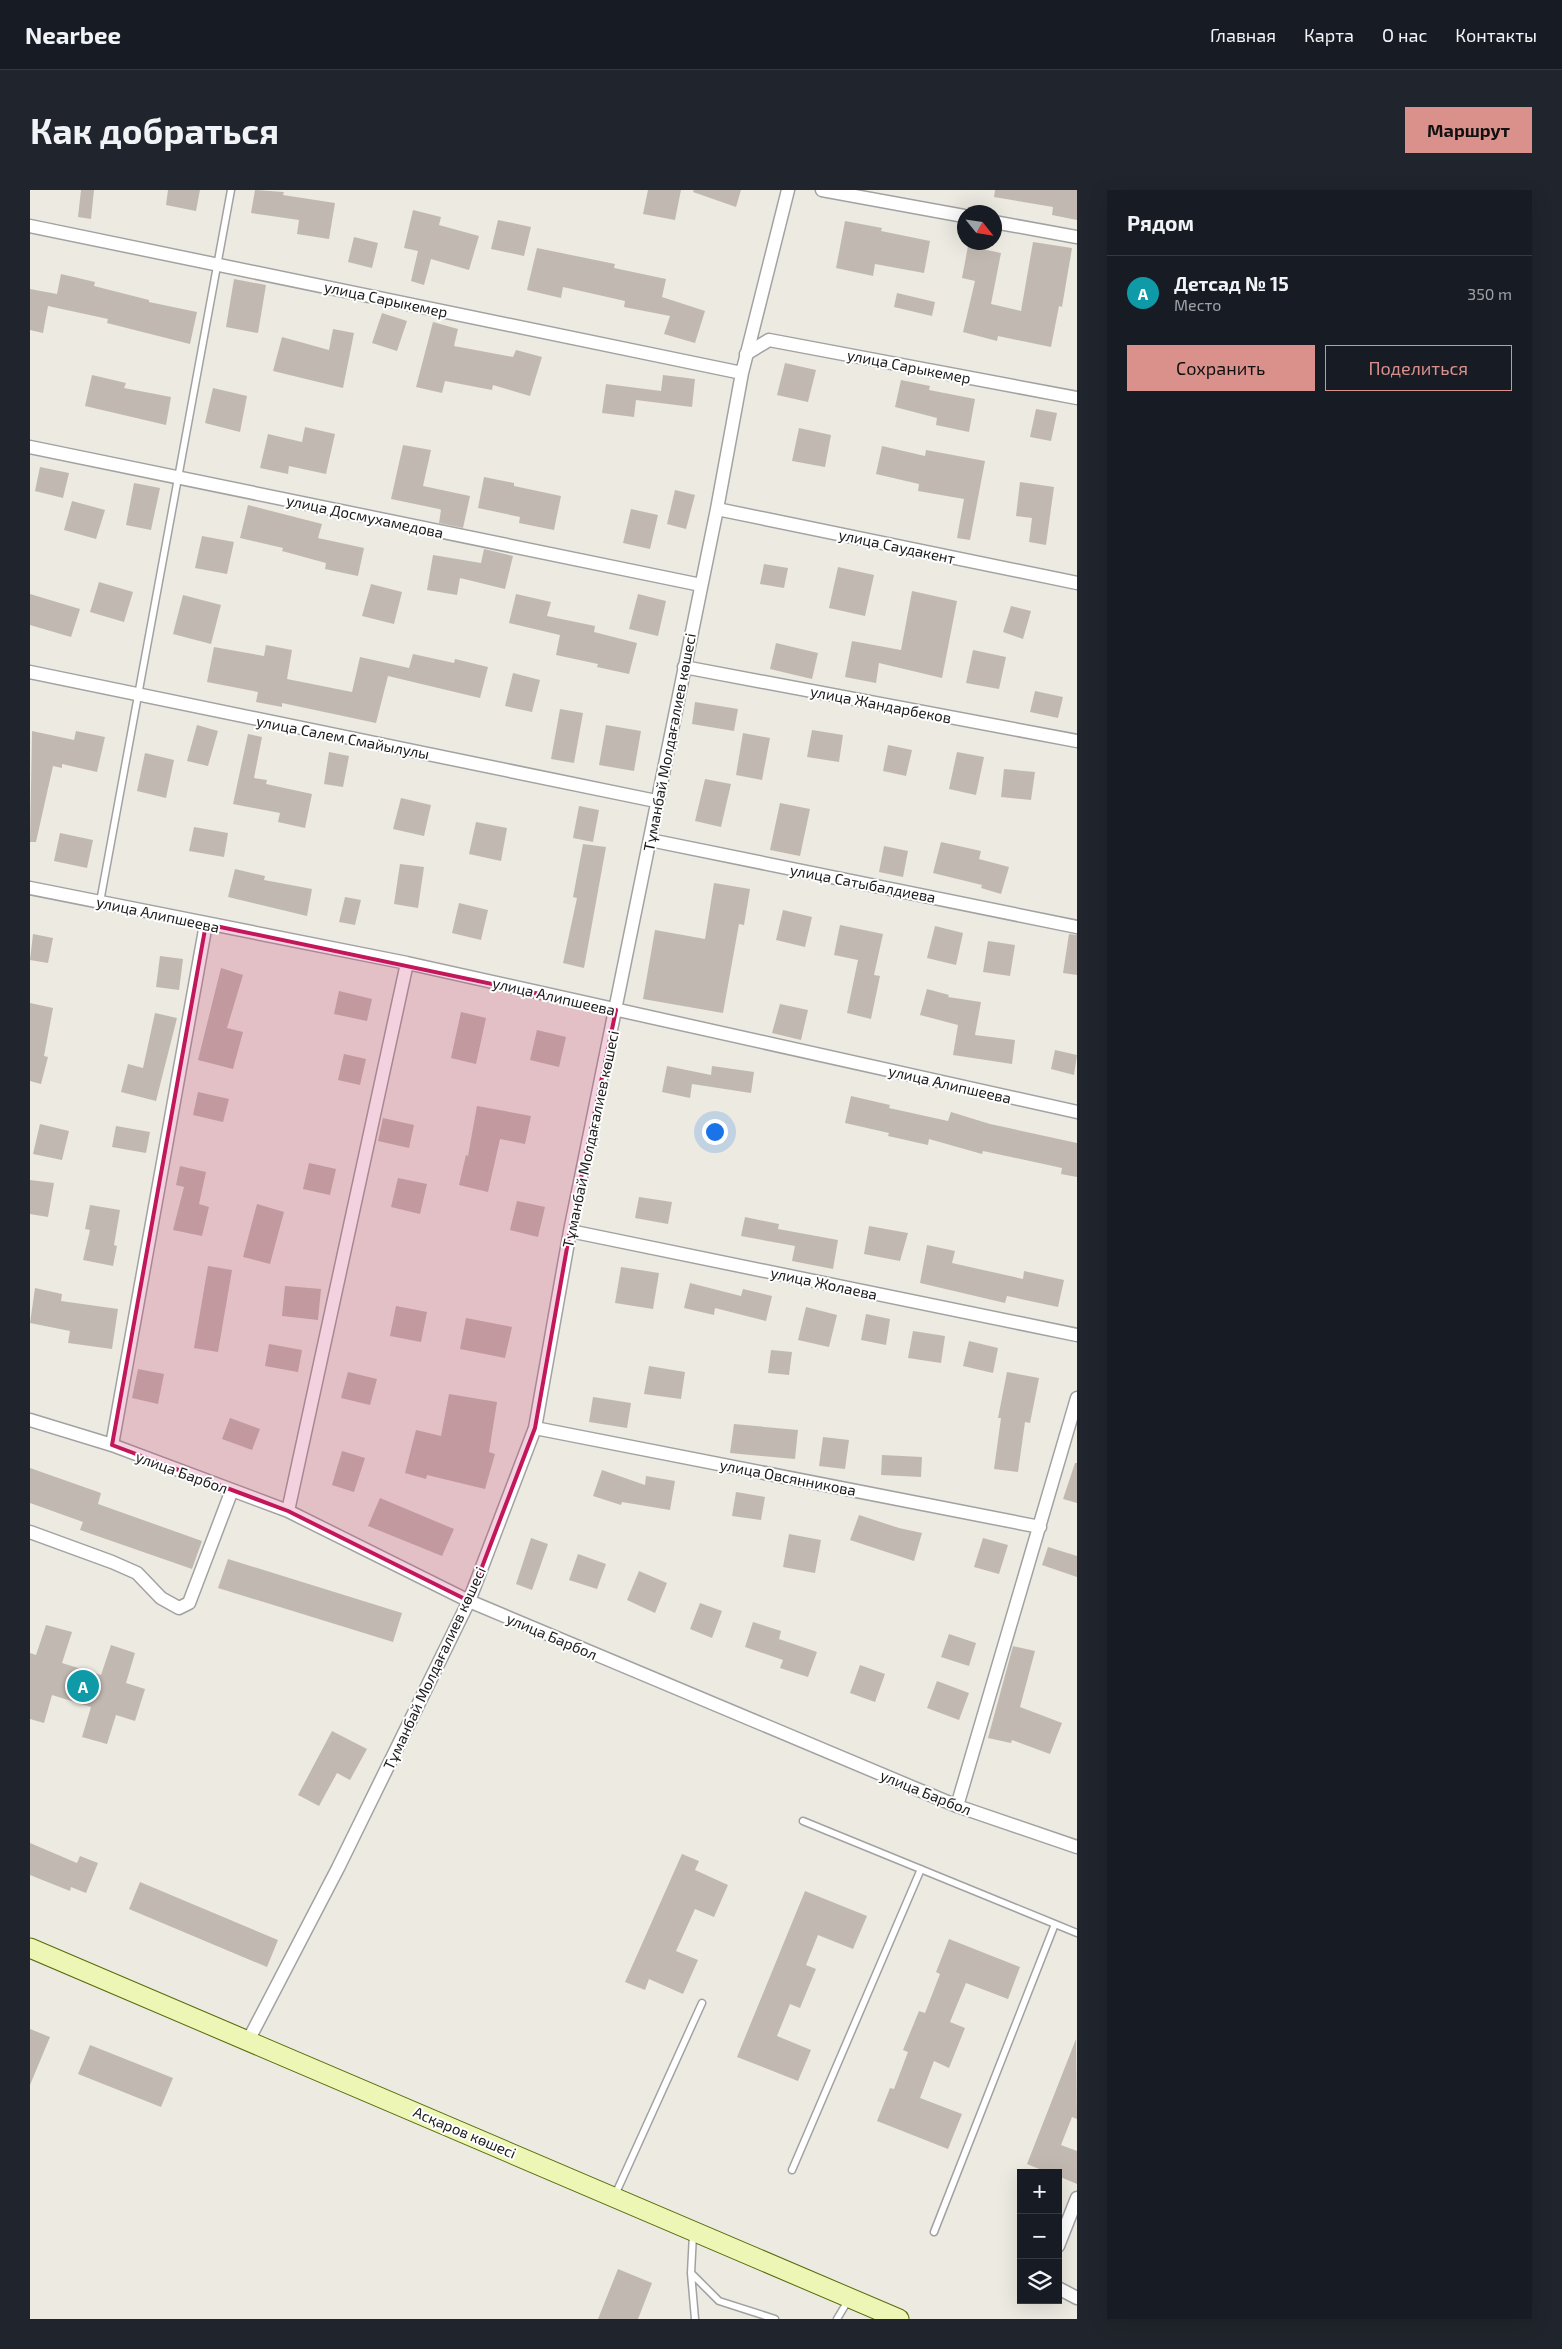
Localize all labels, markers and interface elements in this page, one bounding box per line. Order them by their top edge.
text: Nearbee [25,20,121,49]
text: Главная [1210,24,1276,46]
text: Карта [1304,24,1354,46]
text: О нас [1382,24,1427,46]
text: Контакты [1455,24,1537,46]
button: Маршрут [1405,107,1532,153]
text: Как добраться [30,109,279,151]
north arrow [957,205,1002,250]
text: Рядом [1127,210,1194,235]
text: Детсад № 15 [1174,272,1289,295]
street label: улица Сарыкемер [322,277,449,322]
text: A [1138,284,1148,303]
text: 350 m [1467,284,1512,303]
text: Место [1174,295,1221,314]
street label: улица Сарыкемер [845,345,972,388]
button: Сохранить [1127,345,1315,391]
button: Поделиться [1325,345,1512,391]
street label: улица Досмухамедова [285,491,445,542]
street label: улица Саудакент [837,525,957,568]
street label: Тұманбай Молдағалиев көшесі [639,631,699,853]
street label: улица Жандарбеков [809,681,953,727]
street label: улица Салем Смайылулы [255,711,431,764]
street label: улица Сатыбалдиева [789,860,937,907]
street label: улица Алипшеева [95,892,221,937]
street label: улица Алипшеева [491,973,617,1020]
street label: Тұманбай Молдағалиев көшесі [558,1029,622,1249]
street label: улица Алипшеева [887,1061,1013,1108]
your location [702,1119,728,1145]
street label: улица Жолаева [769,1263,879,1304]
street label: улица Барбол [133,1447,231,1498]
street label: улица Овсянникова [718,1455,858,1500]
street label: Тұманбай Молдағалиев көшесі [379,1564,489,1772]
street label: улица Барбол [504,1609,600,1664]
pin: A [67,1667,99,1705]
street label: улица Барбол [877,1766,974,1819]
street label: Асқаров көшесі [411,2102,519,2162]
map controls [1017,2169,1062,2304]
button: + [1017,2169,1062,2214]
button: − [1017,2214,1062,2259]
button: layers [1017,2259,1062,2304]

